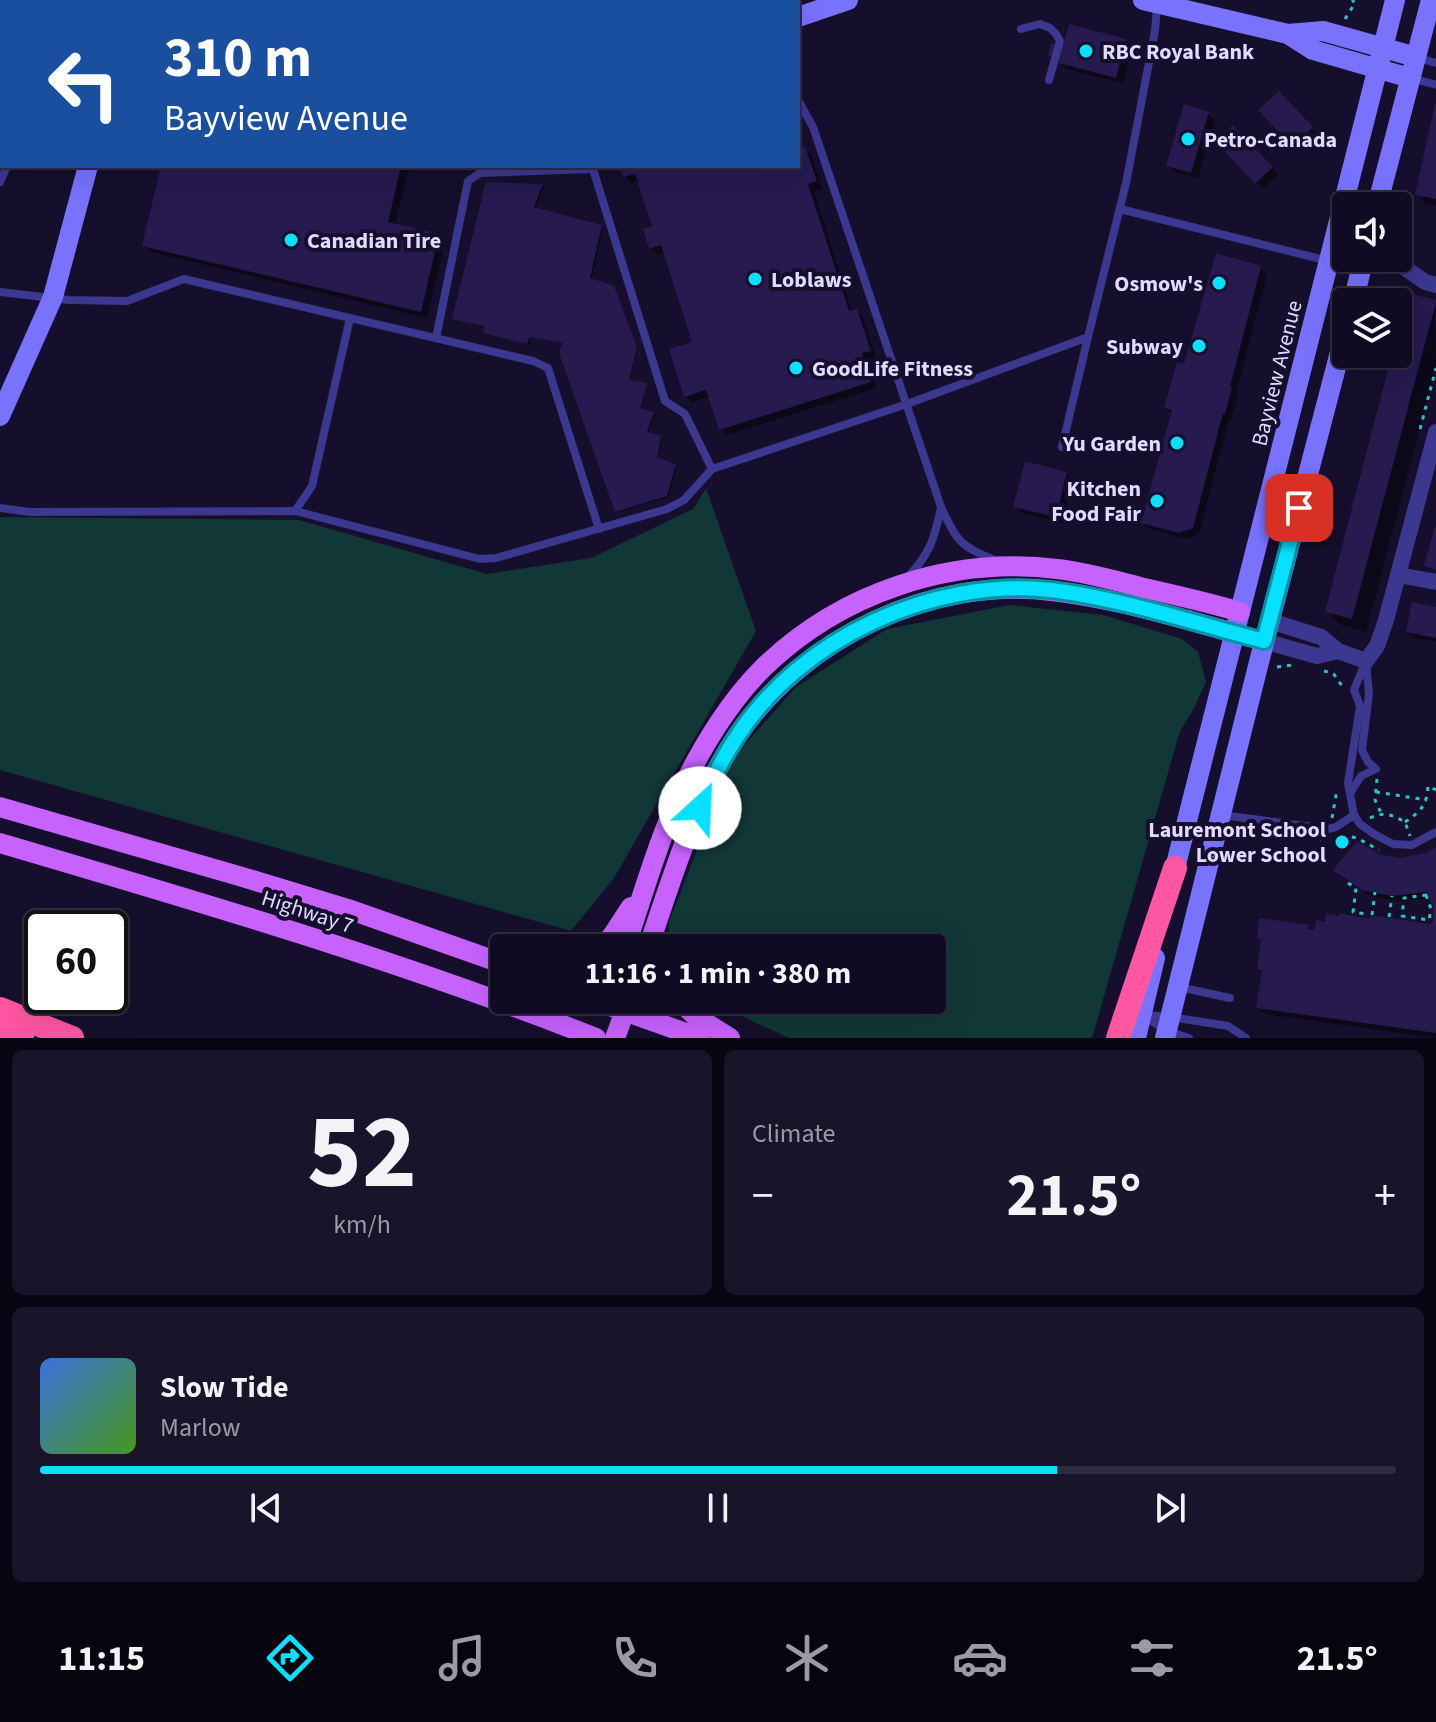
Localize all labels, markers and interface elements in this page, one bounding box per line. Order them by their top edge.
text: 310 m [164,19,312,98]
icon: left [32,32,136,136]
place label: RBC Royal Bank [1102,36,1254,68]
marker: RBC Royal Bank [1077,42,1095,60]
text: Bayview Avenue [164,93,408,144]
place label: Petro-Canada [1204,124,1337,156]
marker: Petro-Canada [1179,130,1197,148]
map controls [1332,192,1412,368]
button: sound [1332,192,1412,272]
place label: Canadian Tire [307,225,441,257]
marker: Canadian Tire [282,231,300,249]
place label: Loblaws [771,264,852,296]
place label: Osmow's [1114,268,1203,300]
marker: Loblaws [746,270,764,288]
marker: Osmow's [1210,274,1228,292]
button: layers [1332,288,1412,368]
street label: Bayview Avenue [1243,297,1311,449]
place label: Subway [1106,331,1184,363]
marker: Subway [1190,337,1208,355]
place label: GoodLife Fitness [812,353,973,385]
marker: GoodLife Fitness [787,359,805,377]
place label: Yu Garden [1062,428,1161,460]
marker: Yu Garden [1168,434,1186,452]
place label: Kitchen Food Fair [1051,473,1141,530]
pin [1265,474,1333,542]
icon: arrive [1277,486,1321,530]
marker: Kitchen Food Fair [1148,492,1166,510]
position arrow [658,766,742,850]
place label: Lauremont School Lower School [1148,814,1327,871]
marker: Lauremont School Lower School [1333,833,1351,851]
street label: Highway 7 [258,882,358,942]
speed limit sign: 60 [24,910,128,1014]
text: 11:16 · 1 min · 380 m [585,952,851,995]
text: 52 [307,1080,417,1228]
text: Climate [752,1115,836,1152]
text: 21.5° [1007,1154,1141,1239]
text: − [752,1165,774,1228]
text: + [1374,1165,1396,1228]
text: km/h [333,1206,391,1243]
text: Slow Tide [160,1366,289,1409]
text: Marlow [160,1409,240,1446]
icon: previous [244,1486,288,1530]
icon: pause [696,1486,740,1530]
icon: next [1148,1486,1192,1530]
icon: directions [262,1630,318,1686]
icon: music [434,1630,490,1686]
icon: phone [607,1630,663,1686]
icon: climate [779,1630,835,1686]
icon: car [952,1630,1008,1686]
icon: filters [1124,1630,1180,1686]
text: 11:15 [58,1633,145,1684]
text: 21.5° [1297,1633,1378,1684]

